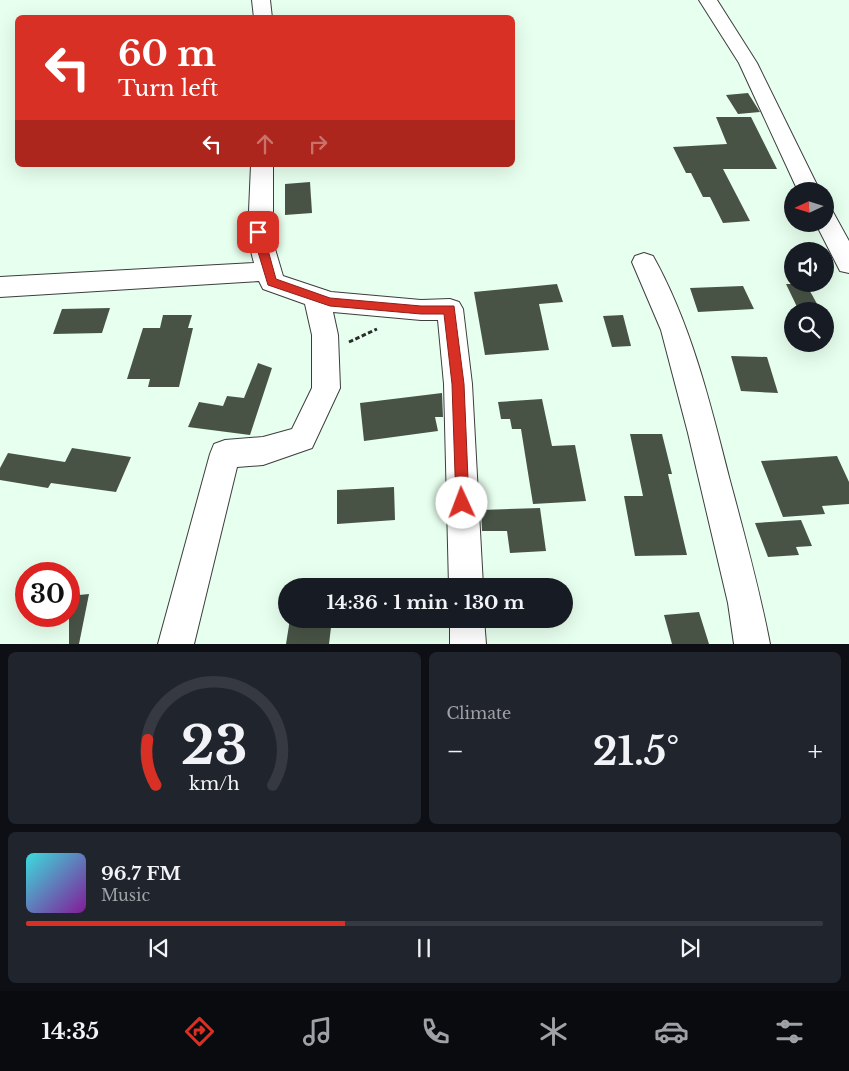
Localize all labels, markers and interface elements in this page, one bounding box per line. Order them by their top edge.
text: 60 m [118,32,216,75]
icon: left [35,35,100,100]
text: Turn left [118,75,218,102]
icon: left [198,130,226,158]
icon: ahead [251,130,279,158]
icon: right [304,130,332,158]
north arrow [784,182,834,232]
map controls [784,182,834,352]
pin [237,211,279,253]
icon: arrive [244,218,272,246]
button: sound [784,242,834,292]
button: search [784,302,834,352]
position arrow [435,476,487,528]
speed limit sign: 30 [15,562,80,627]
text: 14:36 · 1 min · 130 m [327,591,524,614]
text: Climate [447,703,511,723]
text: 23 [181,714,248,778]
text: 21.5° [593,728,679,775]
text: − [447,734,464,769]
text: + [808,734,823,769]
text: km/h [189,773,240,795]
text: 96.7 FM [101,862,181,885]
text: Music [101,885,150,905]
icon: previous [145,934,173,962]
icon: pause [410,934,438,962]
icon: next [676,934,704,962]
icon: directions [182,1014,217,1049]
icon: music [300,1014,335,1049]
icon: phone [418,1014,453,1049]
icon: climate [536,1014,571,1049]
icon: car [654,1014,689,1049]
icon: filters [772,1014,807,1049]
text: 14:35 [42,1018,99,1045]

